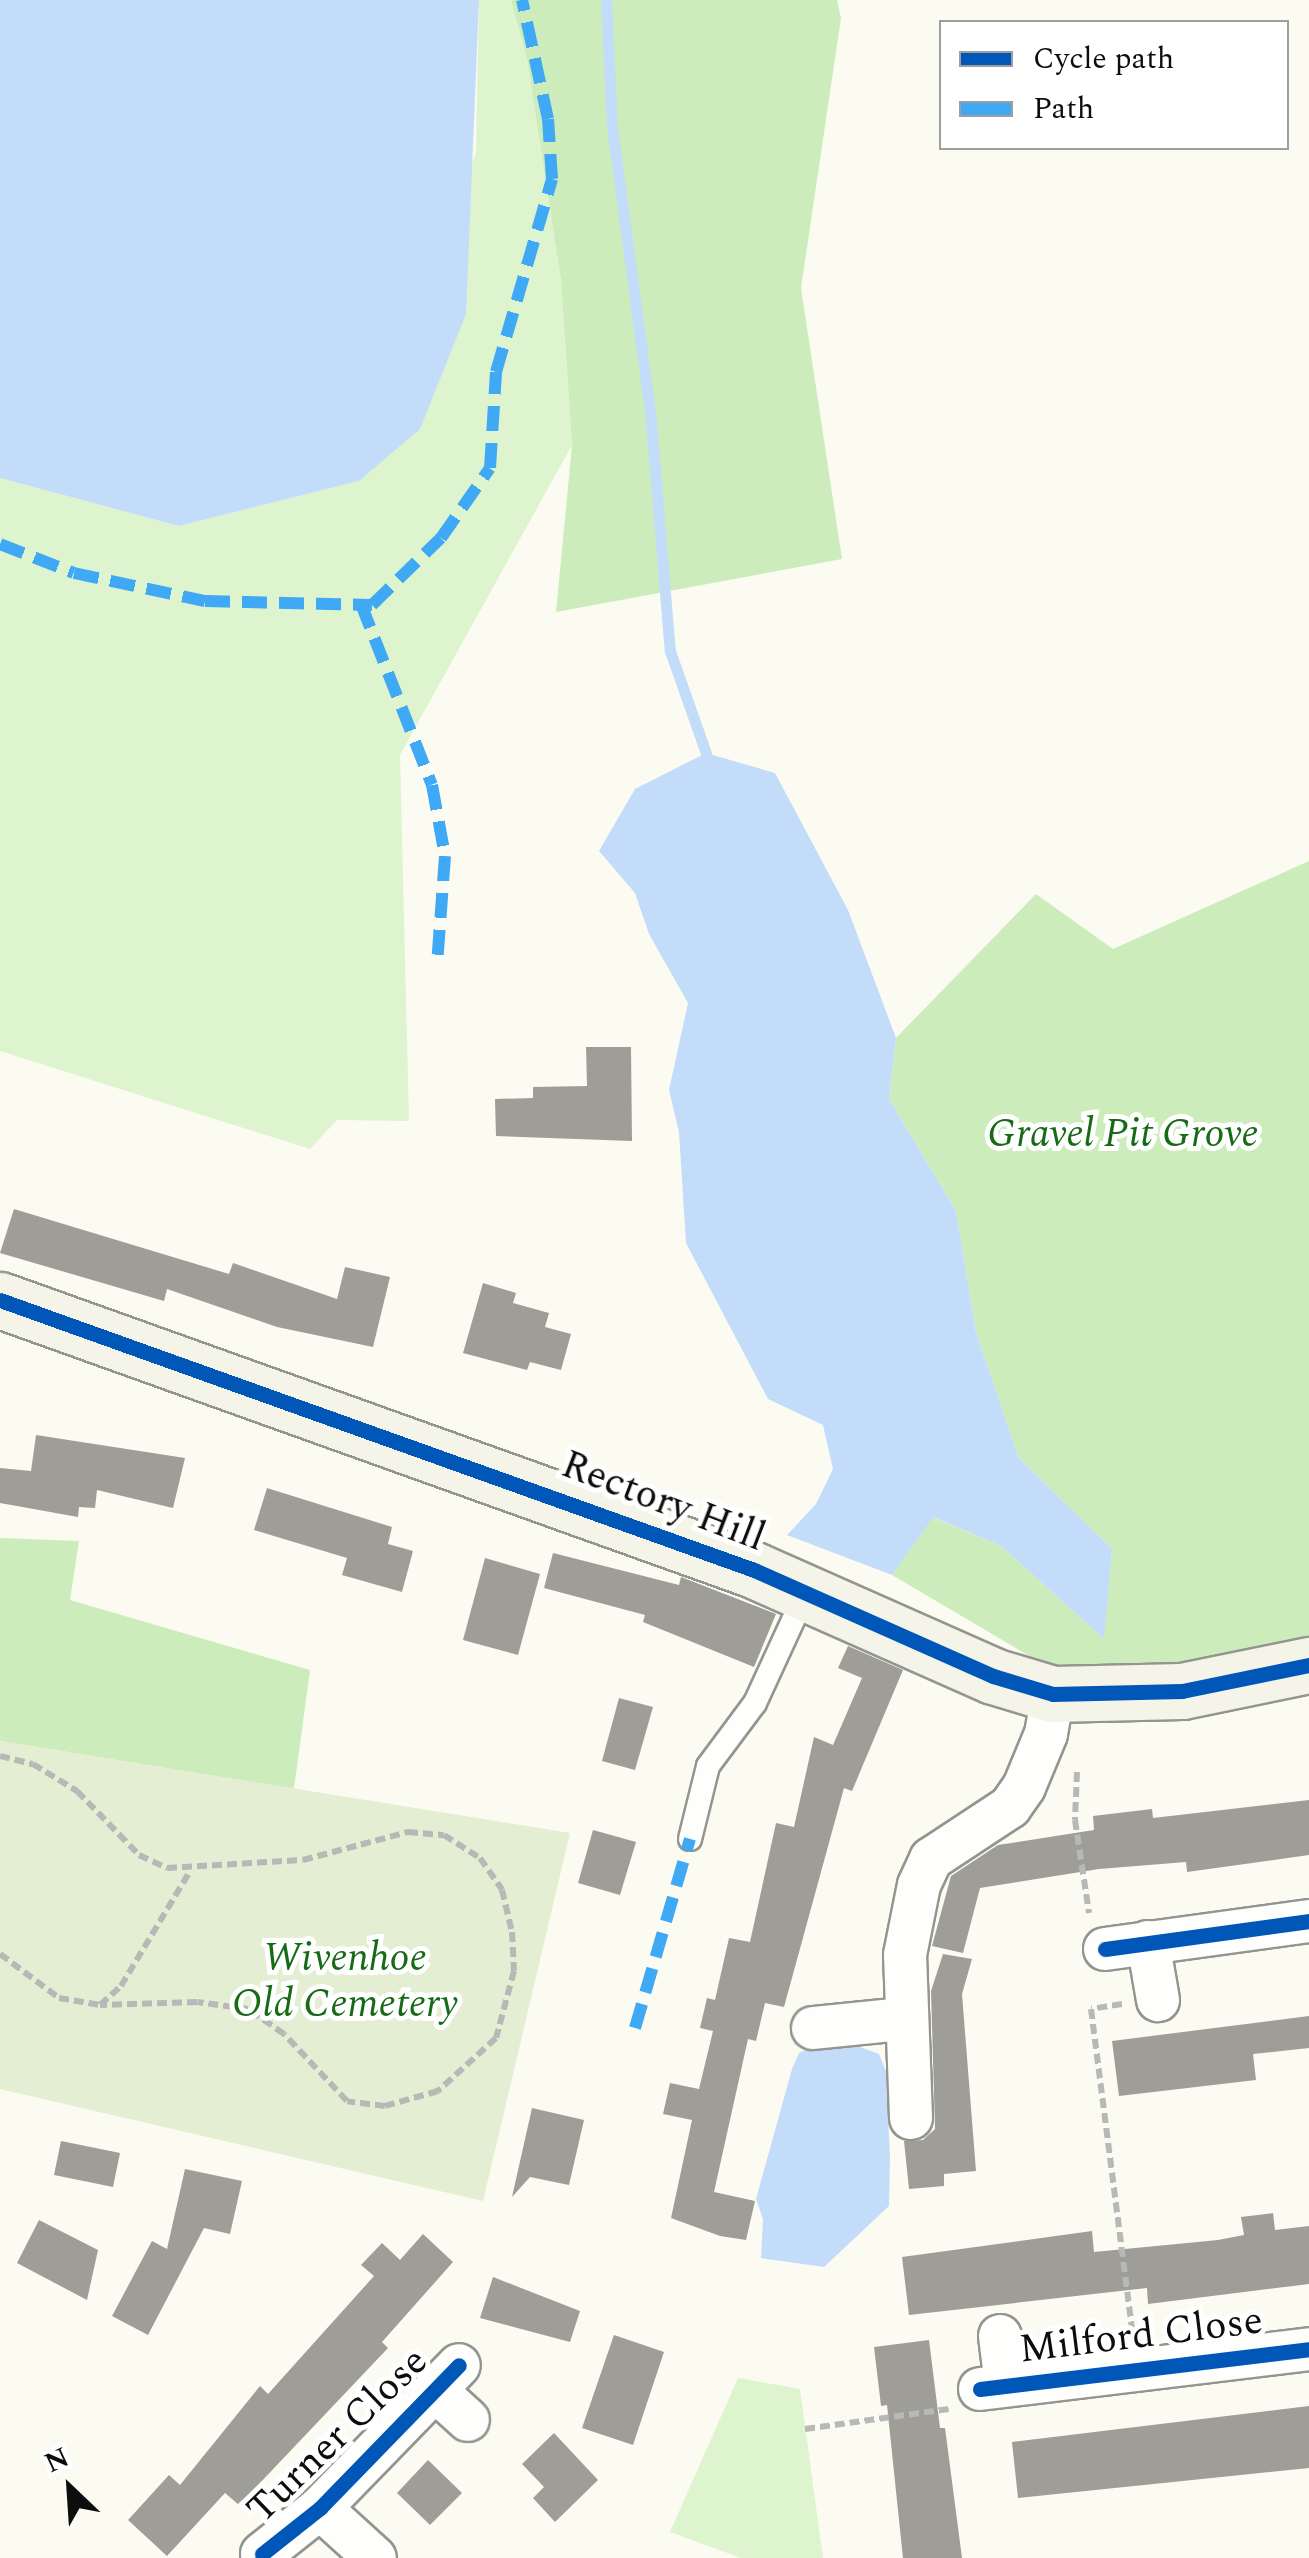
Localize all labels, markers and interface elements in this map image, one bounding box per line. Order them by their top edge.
legend [939,20,1289,150]
text: Cycle path [1033,36,1174,82]
text: Path [1033,86,1094,132]
park label: Gravel Pit Grove [987,1111,1259,1159]
street label: Rectory Hill [554,1441,772,1563]
park label: Wivenhoe Old Cemetery [232,1935,458,2029]
street label: Milford Close [1016,2297,1266,2375]
street label: Turner Close [238,2338,438,2534]
text: N [38,2436,77,2485]
north arrow [20,2438,120,2538]

